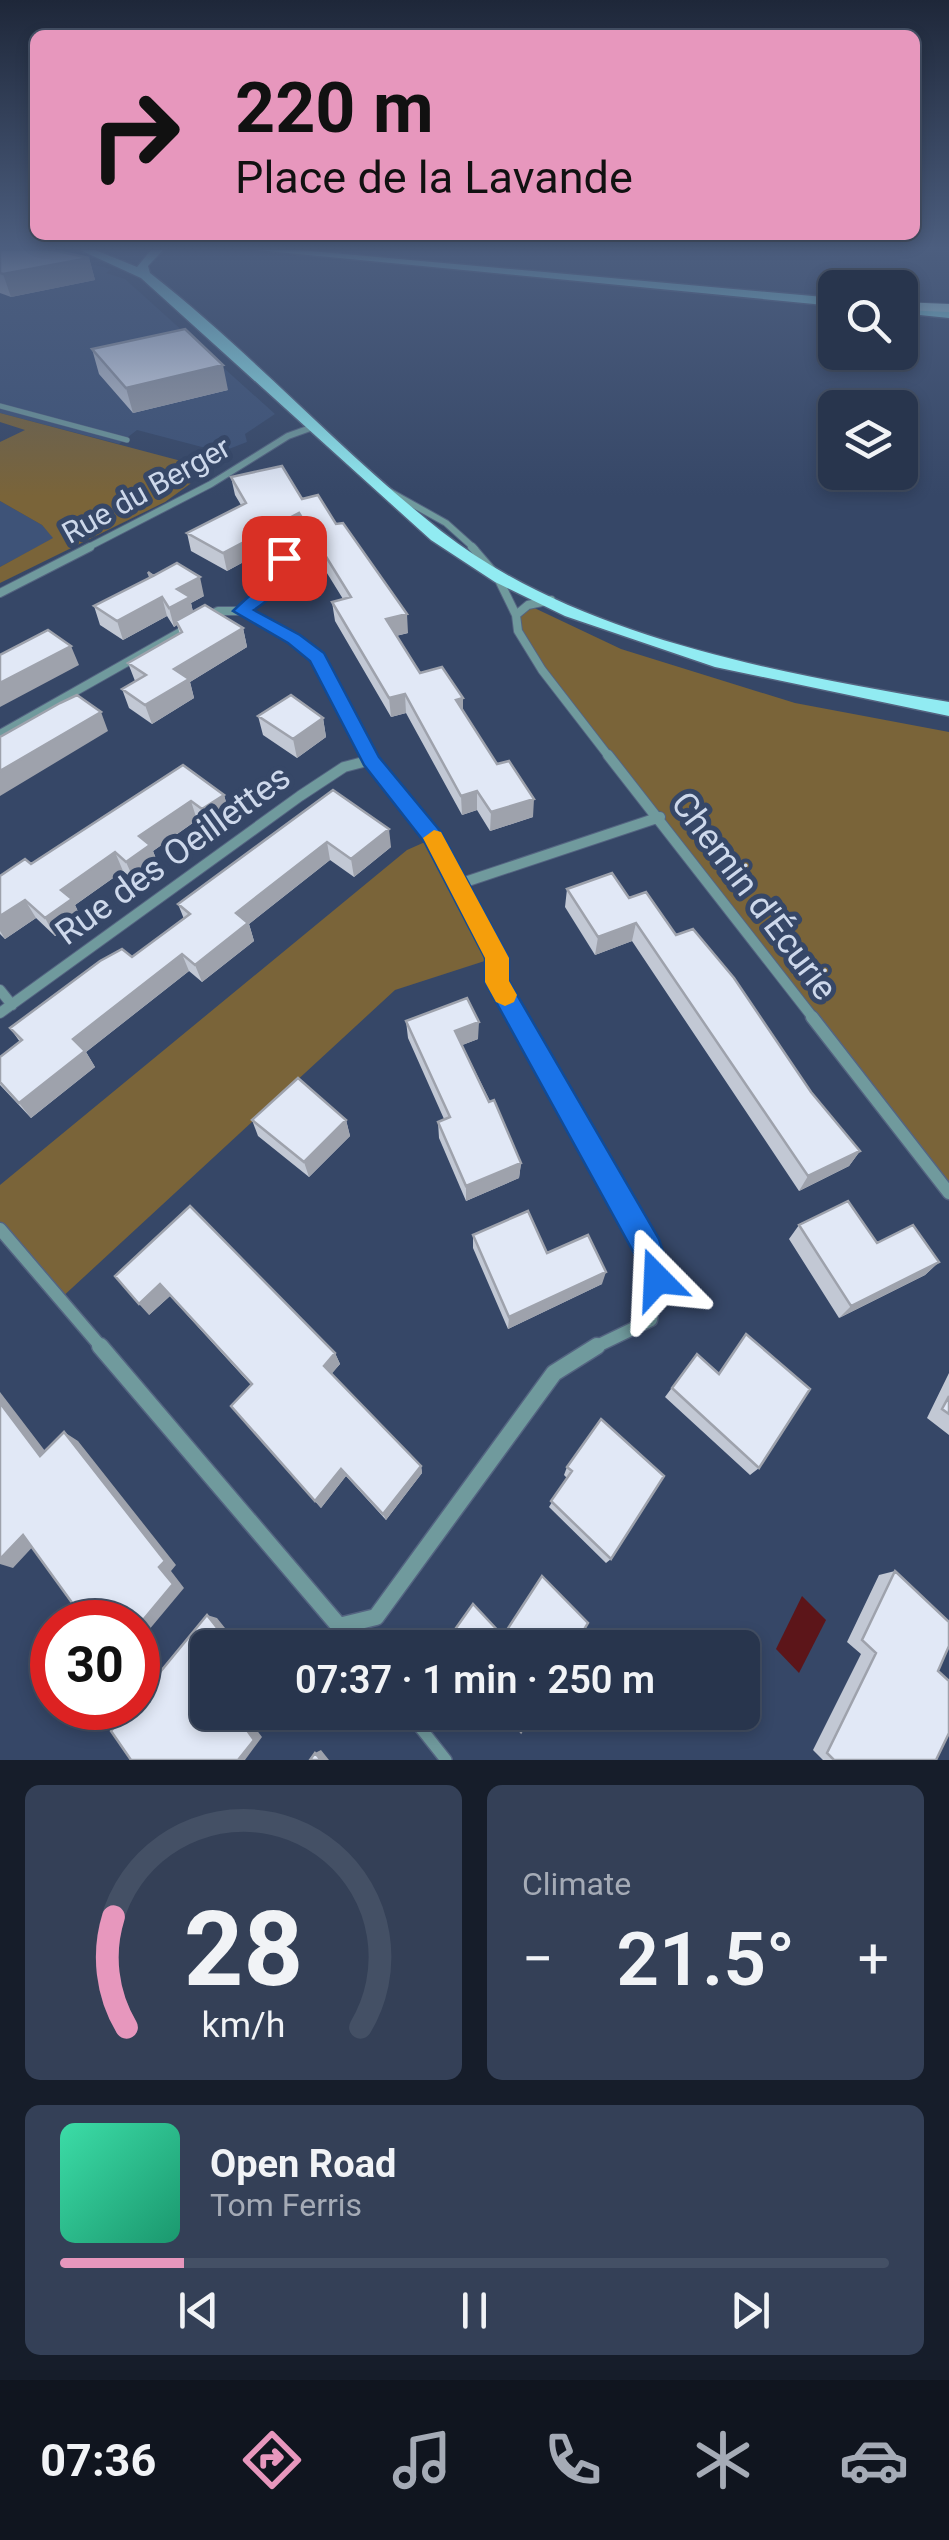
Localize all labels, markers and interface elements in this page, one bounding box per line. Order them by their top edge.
text: 220 m [235,67,434,149]
icon: right [70,70,200,200]
text: Place de la Lavande [235,151,633,204]
map controls [818,270,918,490]
button: search [818,270,918,370]
button: layers [818,390,918,490]
street label: Rue du Berger [56,429,236,551]
pin [242,516,327,601]
icon: arrive [257,531,312,586]
street label: Rue des Oeillettes [48,756,298,954]
street label: Chemin d'Écurie [662,784,846,1008]
position arrow [605,1227,709,1331]
speed limit sign: 30 [30,1600,160,1730]
text: 07:37 · 1 min · 250 m [295,1658,655,1702]
text: Climate [522,1865,631,1903]
text: 28 [184,1889,303,2010]
text: 21.5° [616,1915,795,2003]
text: − [522,1927,553,1991]
text: + [858,1927,889,1991]
text: km/h [202,2004,285,2046]
text: Open Road [210,2142,396,2186]
text: Tom Ferris [210,2186,362,2224]
icon: previous [171,2283,226,2338]
icon: pause [447,2283,502,2338]
icon: next [723,2283,778,2338]
icon: directions [237,2425,307,2495]
icon: music [387,2425,457,2495]
icon: phone [538,2425,608,2495]
icon: climate [688,2425,758,2495]
icon: car [839,2425,909,2495]
text: 07:36 [40,2434,156,2487]

